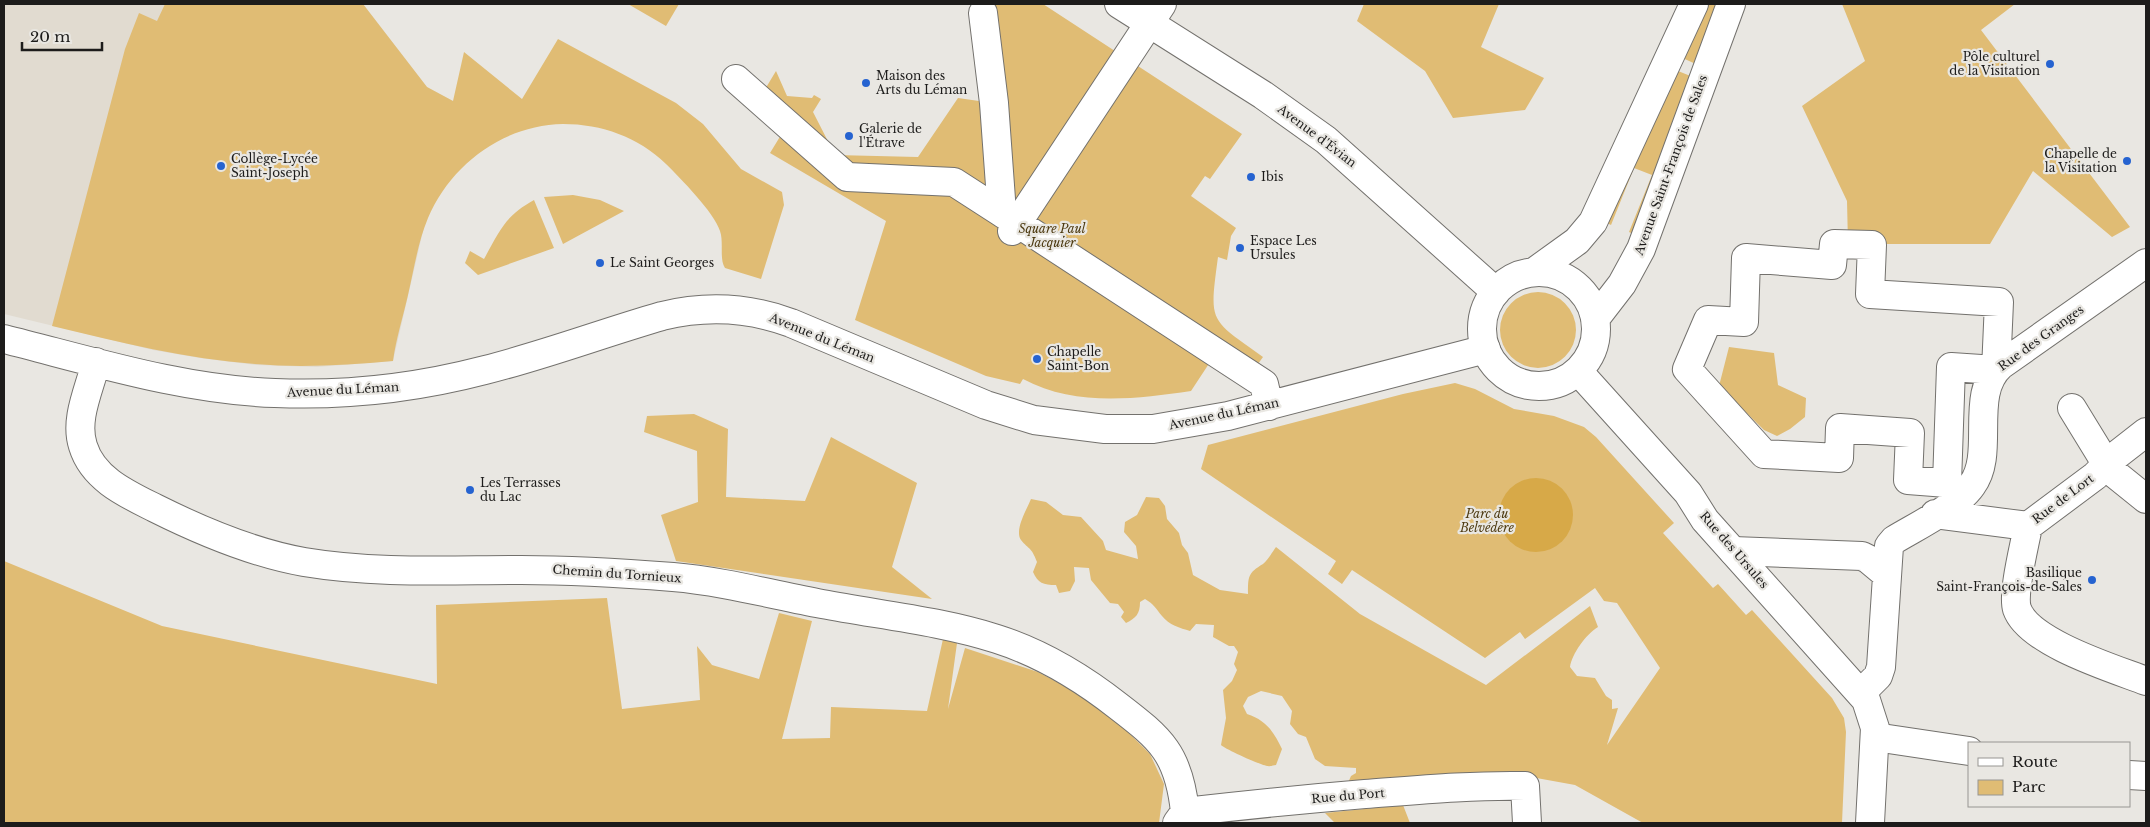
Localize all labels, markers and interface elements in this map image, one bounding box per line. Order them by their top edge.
scale bar [22,20,102,52]
text: 20 m [30,27,70,46]
place label: Pôle culturel de la Visitation [1949,49,2040,78]
marker: Pôle culturel de la Visitation [2044,58,2056,70]
place label: Maison des Arts du Léman [875,68,967,97]
street label: Avenue Saint-François de Sales [1631,73,1710,258]
marker: Maison des Arts du Léman [860,77,872,89]
street label: Avenue d'Évian [1274,100,1360,170]
place label: Galerie de l'Étrave [859,121,922,150]
marker: Galerie de l'Étrave [843,130,855,142]
place label: Chapelle de la Visitation [2044,146,2117,175]
place label: Collège-Lycée Saint-Joseph [231,151,318,180]
marker: Chapelle de la Visitation [2121,155,2133,167]
marker: Collège-Lycée Saint-Joseph [215,160,227,172]
place label: Ibis [1261,169,1283,184]
marker: Ibis [1245,171,1257,183]
park label: Square Paul Jacquier [1018,221,1086,250]
place label: Espace Les Ursules [1250,233,1317,262]
marker: Espace Les Ursules [1234,242,1246,254]
place label: Le Saint Georges [610,255,714,270]
marker: Le Saint Georges [594,257,606,269]
street label: Rue des Granges [1995,301,2086,374]
street label: Avenue du Léman [766,309,877,365]
place label: Chapelle Saint-Bon [1047,344,1109,373]
marker: Chapelle Saint-Bon [1031,353,1043,365]
street label: Avenue du Léman [286,379,399,400]
street label: Avenue du Léman [1167,395,1280,433]
street label: Rue de Lort [2029,470,2097,527]
place label: Les Terrasses du Lac [480,475,561,504]
marker: Les Terrasses du Lac [464,484,476,496]
park label: Parc du Belvédère [1459,506,1514,535]
street label: Rue des Ursules [1697,508,1772,591]
street label: Chemin du Tornieux [552,562,683,586]
place label: Basilique Saint-François-de-Sales [1936,565,2082,594]
marker: Basilique Saint-François-de-Sales [2086,574,2098,586]
legend [1968,742,2130,807]
text: Route [2012,752,2058,771]
text: Parc [2012,777,2045,796]
street label: Rue du Port [1311,785,1386,806]

